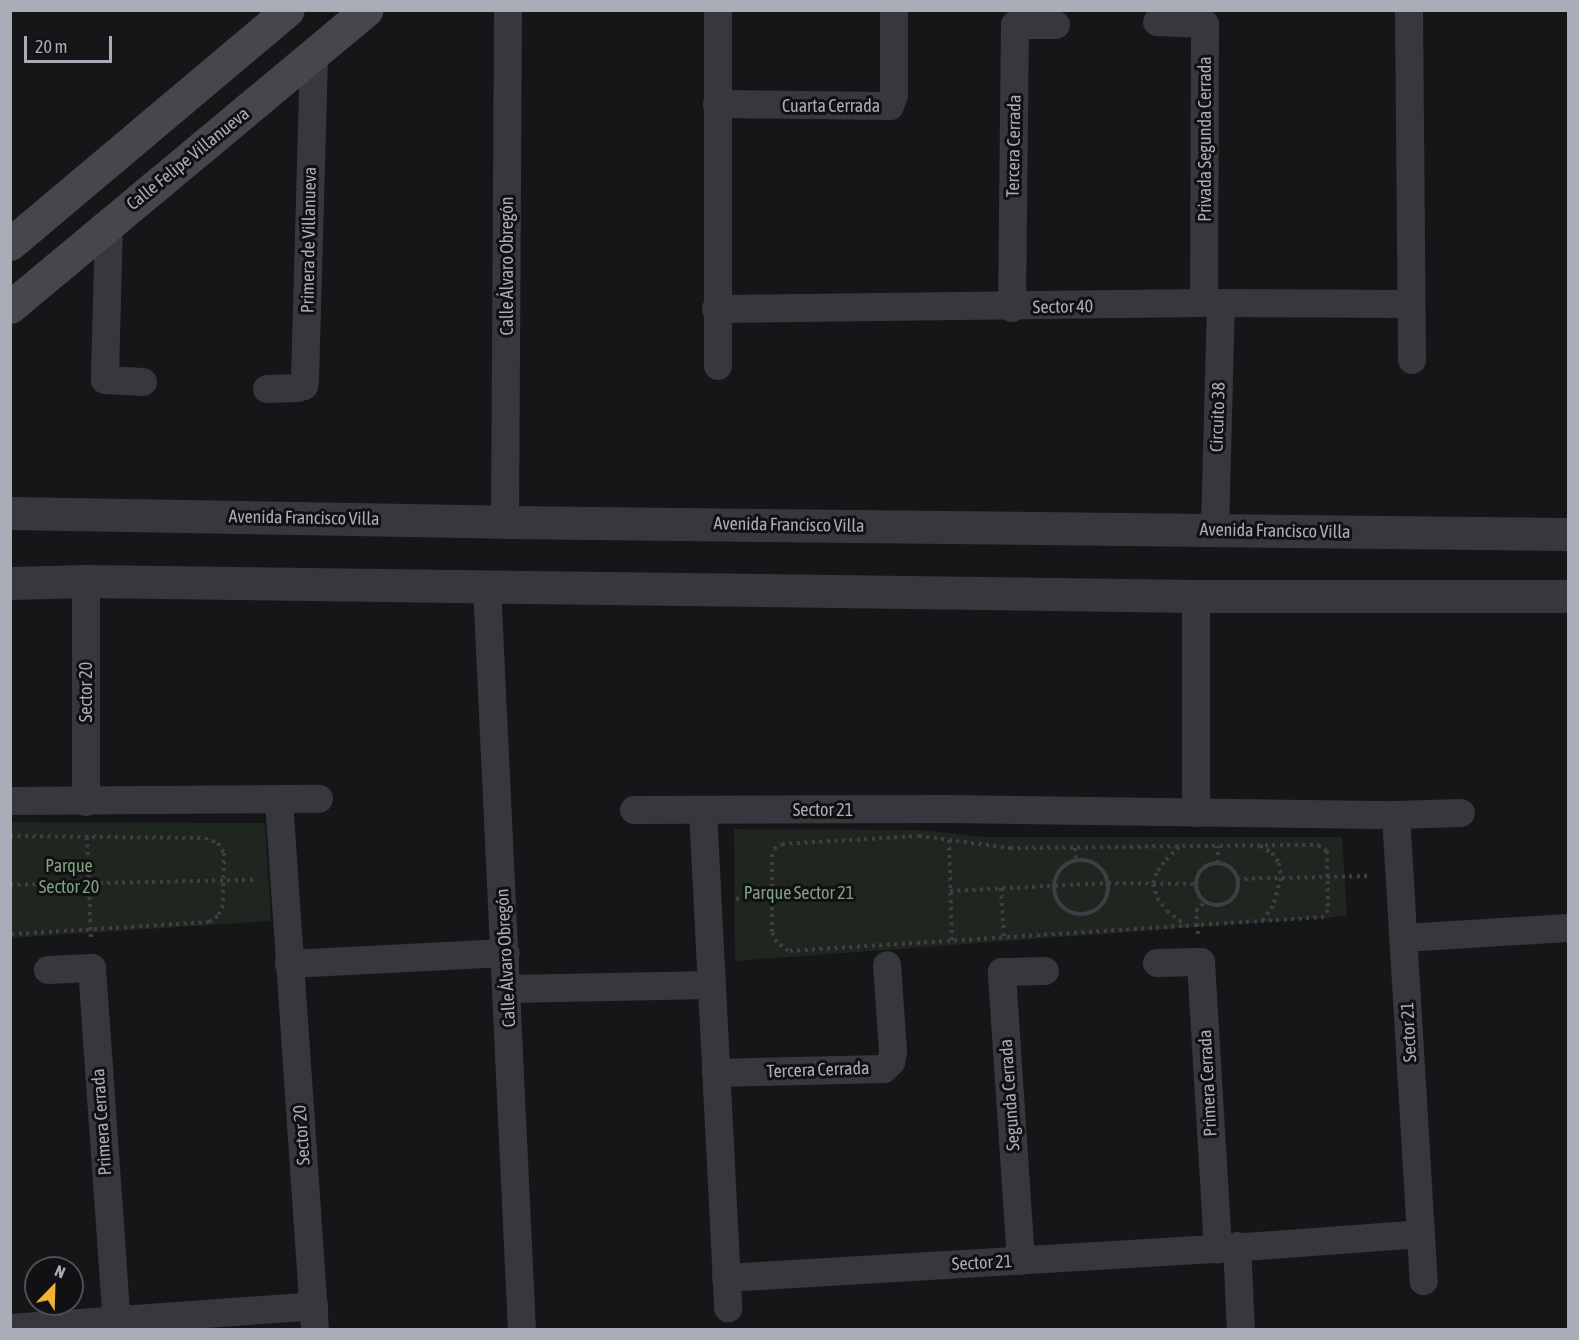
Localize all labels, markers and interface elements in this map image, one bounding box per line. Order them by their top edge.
scale bar [27,24,116,62]
text: 20 m [35,36,67,57]
street label: Privada Segunda Cerrada [1194,56,1216,222]
street label: Tercera Cerrada [1002,94,1026,198]
street label: Cuarta Cerrada [782,95,880,117]
street label: Calle Felipe Villanueva [122,103,254,215]
street label: Primera de Villanueva [297,167,321,313]
street label: Calle Álvaro Obregón [496,197,518,335]
street label: Sector 40 [1033,296,1093,318]
street label: Circuito 38 [1206,382,1230,452]
street label: Avenida Francisco Villa [228,506,380,530]
street label: Avenida Francisco Villa [713,513,865,537]
street label: Avenida Francisco Villa [1199,519,1351,543]
street label: Sector 20 [75,662,97,722]
street label: Sector 21 [793,799,853,821]
park label: Parque Sector 20 [39,856,99,898]
park label: Parque Sector 21 [744,882,854,904]
street label: Calle Álvaro Obregón [492,888,520,1028]
street label: Sector 21 [1397,1001,1421,1063]
street label: Primera Cerrada [1194,1029,1222,1137]
street label: Segunda Cerrada [995,1038,1025,1152]
street label: Tercera Cerrada [766,1057,870,1083]
street label: Primera Cerrada [87,1068,117,1176]
street label: Sector 20 [289,1104,315,1166]
street label: Sector 21 [951,1251,1013,1275]
north arrow [24,1256,84,1316]
text: N [52,1261,68,1281]

